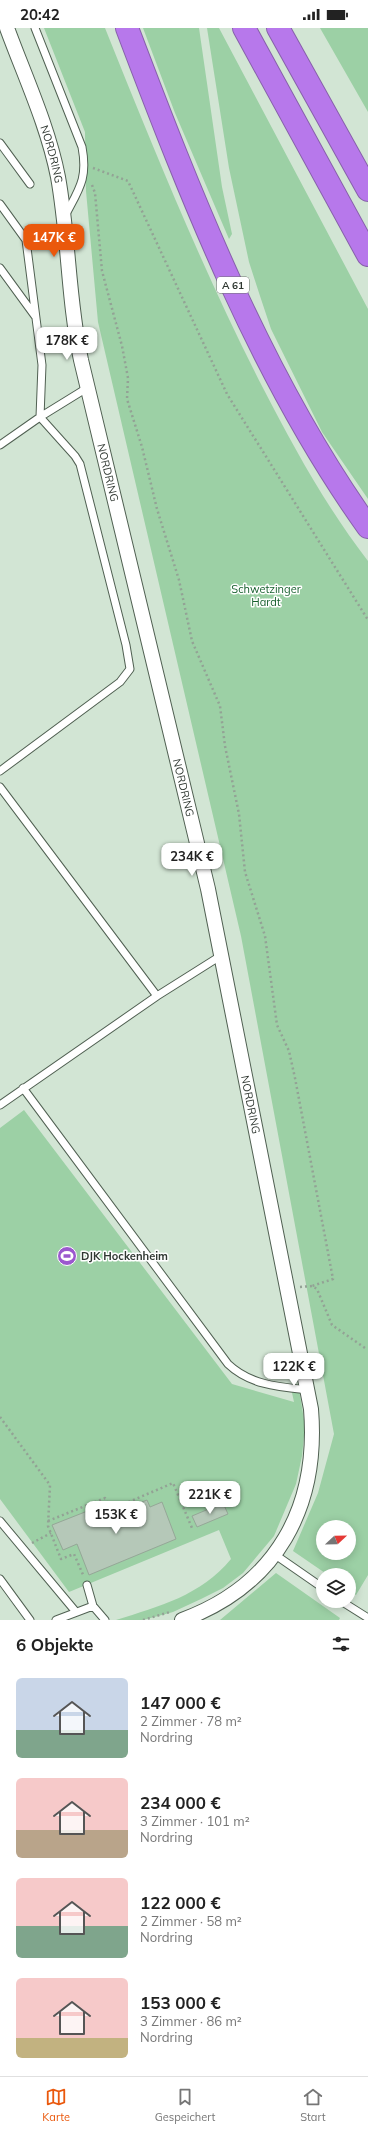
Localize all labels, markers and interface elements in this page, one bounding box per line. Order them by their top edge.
text: 20:42 [20,5,60,24]
street label: NORDRING [37,123,66,184]
pin: 147K € [21,224,87,258]
text: 147K € [32,229,76,245]
road number: A 61 [217,277,249,293]
pin: 178K € [34,327,100,361]
text: 178K € [45,332,89,348]
street label: NORDRING [94,442,122,503]
park label: Schwetzinger Hardt [231,582,301,609]
street label: NORDRING [170,757,197,818]
pin: 234K € [159,843,225,877]
text: 234K € [170,848,214,864]
street label: NORDRING [238,1074,263,1135]
sports icon: DJK Hockenheim [56,1245,78,1267]
place label: DJK Hockenheim [81,1249,168,1263]
pin: 122K € [261,1353,327,1387]
text: 122K € [272,1358,316,1374]
pin: 221K € [177,1481,243,1515]
text: 221K € [188,1486,232,1502]
pin: 153K € [83,1501,149,1535]
text: 153K € [94,1506,138,1522]
north arrow [316,1520,356,1560]
map controls [316,1520,356,1608]
button: layers [316,1568,356,1608]
icon: filters [330,1633,352,1655]
text: 6 Objekte [16,1634,93,1655]
text: 147 000 € [140,1692,221,1713]
icon: home [48,1694,96,1742]
text: 2 Zimmer · 78 m² [140,1713,242,1729]
text: Nordring [140,1729,193,1745]
text: 234 000 € [140,1792,221,1813]
icon: home [48,1794,96,1842]
text: 3 Zimmer · 101 m² [140,1813,250,1829]
text: Nordring [140,1829,193,1845]
text: 122 000 € [140,1892,221,1913]
icon: home [48,1894,96,1942]
text: 2 Zimmer · 58 m² [140,1913,242,1929]
text: Nordring [140,1929,193,1945]
text: 153 000 € [140,1992,221,2013]
icon: home [48,1994,96,2042]
text: 3 Zimmer · 86 m² [140,2013,242,2029]
text: Nordring [140,2029,193,2045]
tab: Karte [42,2086,70,2124]
tab: Gespeichert [155,2086,215,2124]
tab: Start [300,2086,326,2124]

